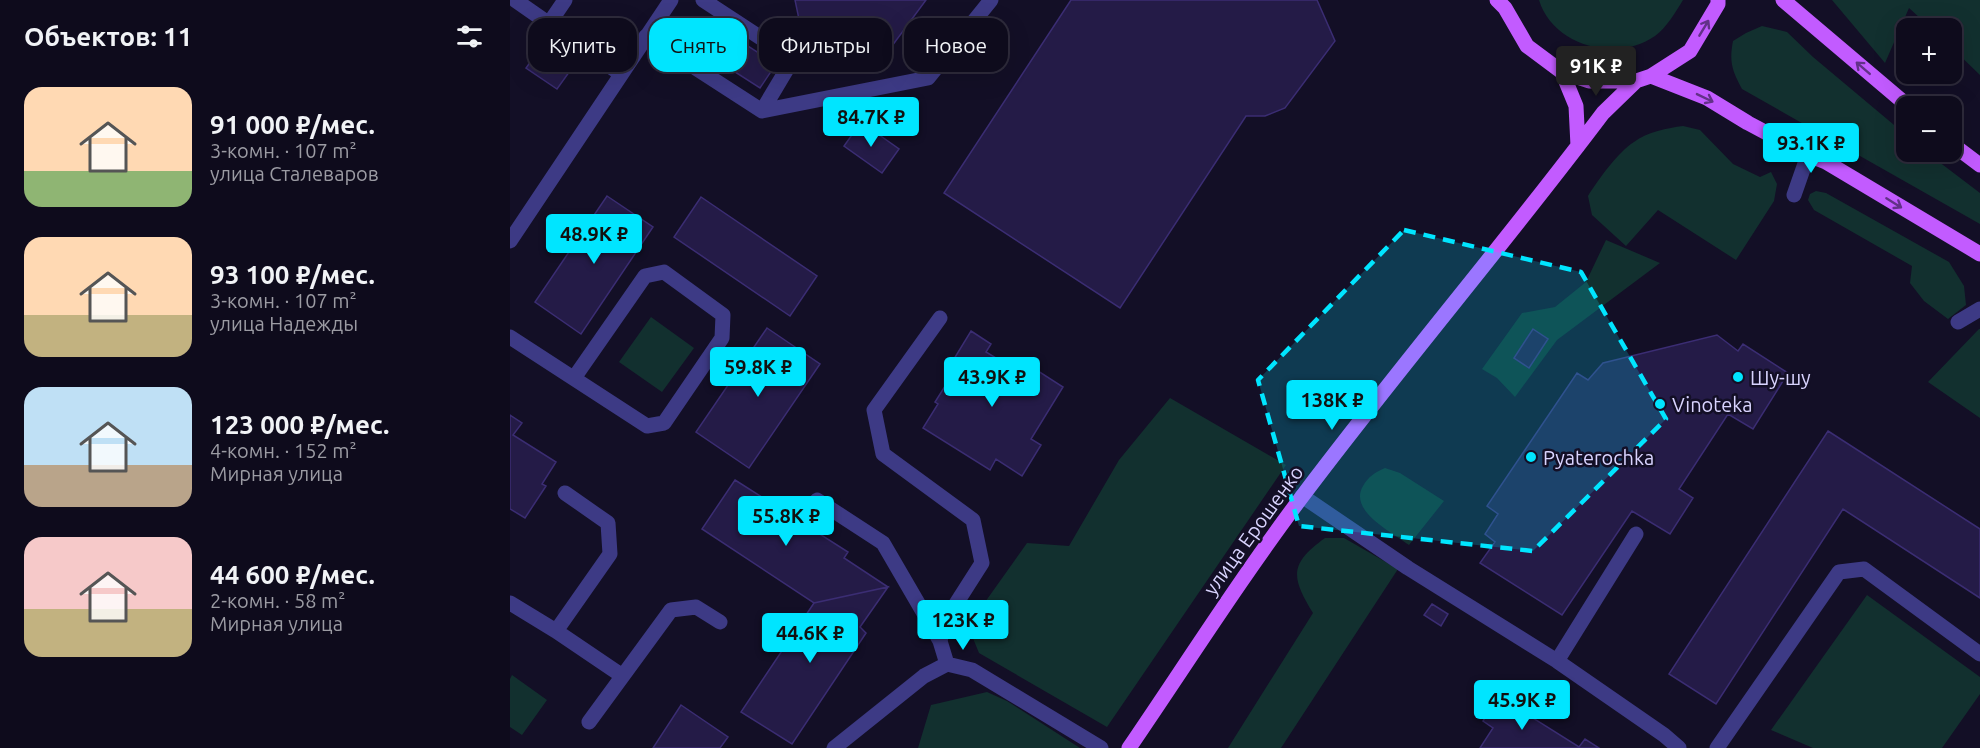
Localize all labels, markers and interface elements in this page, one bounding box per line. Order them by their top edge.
chip: Купить [528,18,637,72]
chip: Снять [649,18,747,72]
chip: Фильтры [759,18,892,72]
chip: Новое [904,18,1008,72]
map controls [1896,18,1962,162]
button: + [1896,18,1962,84]
icon: filters [453,20,486,53]
one-way arrow [1698,20,1710,37]
text: Объектов: 11 [24,22,192,51]
pin: 91K ₽ [1554,46,1638,97]
text: 91K ₽ [1570,54,1622,77]
one-way arrow [1856,61,1871,75]
one-way arrow [1696,92,1714,104]
button: − [1896,96,1962,162]
pin: 84.7K ₽ [816,97,926,148]
text: 84.7K ₽ [837,105,905,128]
text: 91 000 ₽/мес. [210,110,375,139]
icon: home [72,111,144,183]
pin: 93.1K ₽ [1756,123,1866,174]
text: 93.1K ₽ [1777,131,1845,154]
text: 3-комн. · 107 m² [210,139,357,162]
text: улица Сталеваров [210,162,379,185]
one-way arrow [1885,197,1902,209]
pin: 48.9K ₽ [539,214,649,265]
text: 48.9K ₽ [560,222,628,245]
text: 93 100 ₽/мес. [210,260,375,289]
icon: home [72,261,144,333]
text: 3-комн. · 107 m² [210,289,357,312]
text: улица Надежды [210,312,358,335]
pin: 59.8K ₽ [703,347,813,398]
text: 59.8K ₽ [724,355,792,378]
pin: 43.9K ₽ [937,357,1047,408]
text: 43.9K ₽ [958,365,1026,388]
place label: Шу-шу [1750,366,1811,389]
marker: Шу-шу [1731,370,1745,384]
pin: 138K ₽ [1283,380,1381,431]
text: 138K ₽ [1300,388,1364,411]
place label: Vinoteka [1672,393,1753,416]
marker: Vinoteka [1653,397,1667,411]
text: 123 000 ₽/мес. [210,410,389,439]
icon: home [72,411,144,483]
text: 4-комн. · 152 m² [210,439,357,462]
place label: Pyaterochka [1543,446,1654,469]
marker: Pyaterochka [1524,450,1538,464]
street label: улица Ерошенко [1198,461,1308,599]
text: Мирная улица [210,462,343,485]
pin: 55.8K ₽ [731,496,841,547]
text: 55.8K ₽ [752,504,820,527]
text: 44 600 ₽/мес. [210,560,375,589]
icon: home [72,561,144,633]
text: 2-комн. · 58 m² [210,589,345,612]
pin: 123K ₽ [914,600,1012,651]
text: 123K ₽ [931,608,995,631]
text: Мирная улица [210,612,343,635]
pin: 44.6K ₽ [755,613,865,664]
text: 44.6K ₽ [776,621,844,644]
pin: 45.9K ₽ [1467,680,1577,731]
text: 45.9K ₽ [1488,688,1556,711]

